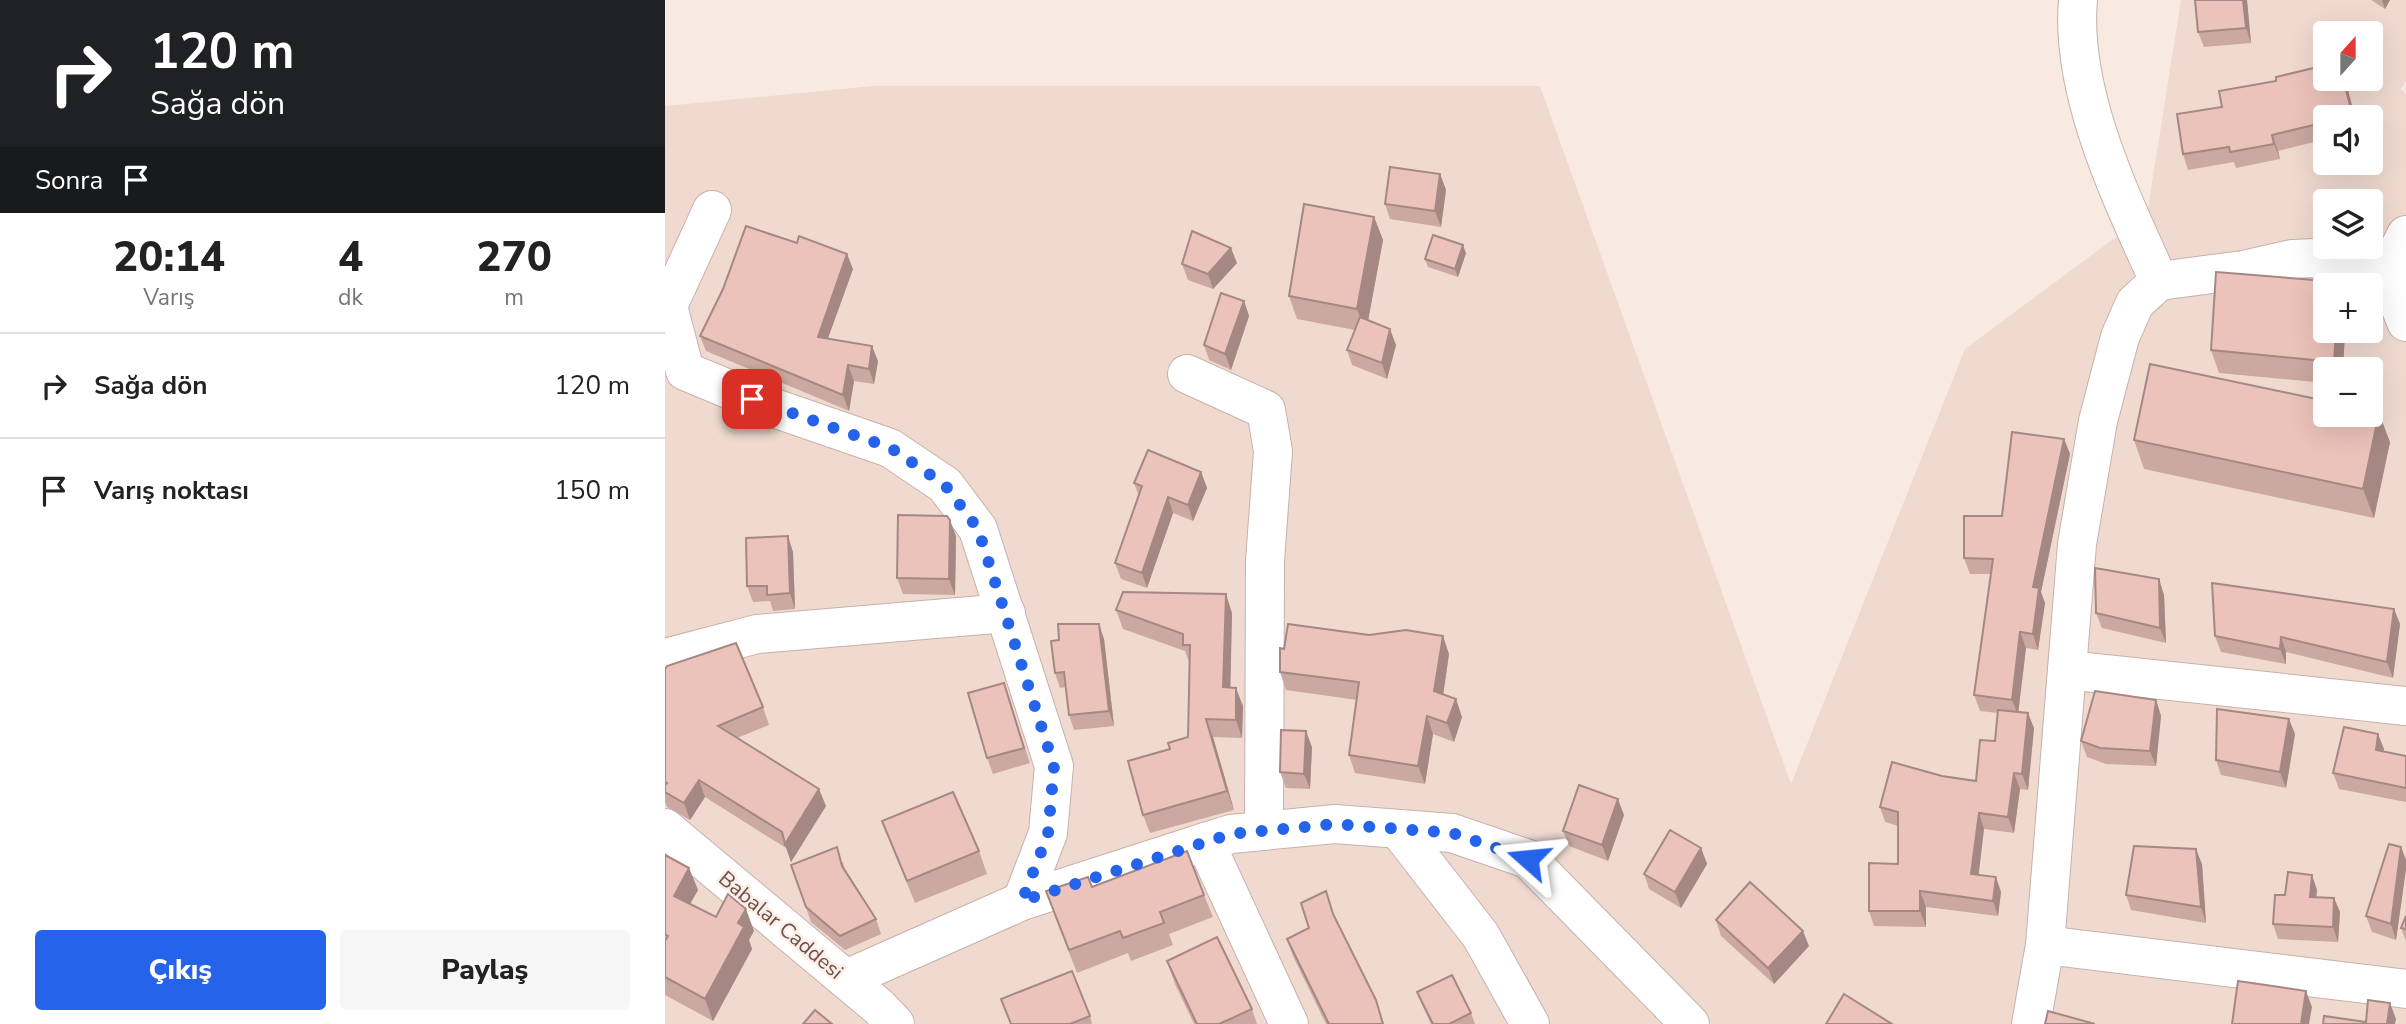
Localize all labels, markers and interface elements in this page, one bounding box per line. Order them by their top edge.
text: 120 m [150,18,294,85]
north arrow [2313,21,2383,91]
map controls [2313,21,2383,427]
icon: right [35,28,126,119]
text: Sağa dön [150,82,285,125]
button: sound [2313,105,2383,175]
icon: arrive [117,161,155,199]
text: Sonra [35,163,103,198]
button: layers [2313,189,2383,259]
text: 20:14 [113,229,225,286]
text: 4 [338,229,363,286]
text: 270 [476,229,552,286]
button: + [2313,273,2383,343]
text: Varış [143,282,195,313]
text: dk [338,282,363,313]
text: m [504,282,524,313]
button: − [2313,357,2383,427]
icon: right [35,367,73,405]
text: Sağa dön [94,368,207,403]
text: 120 m [554,368,630,403]
pin [722,369,782,429]
icon: arrive [733,380,771,418]
icon: arrive [35,472,73,510]
text: Varış noktası [94,473,249,508]
text: 150 m [554,473,630,508]
position arrow [1491,822,1565,896]
street label: Babalar Caddesi [713,865,849,985]
button: Çıkış [35,930,326,1010]
button: Paylaş [340,930,630,1010]

